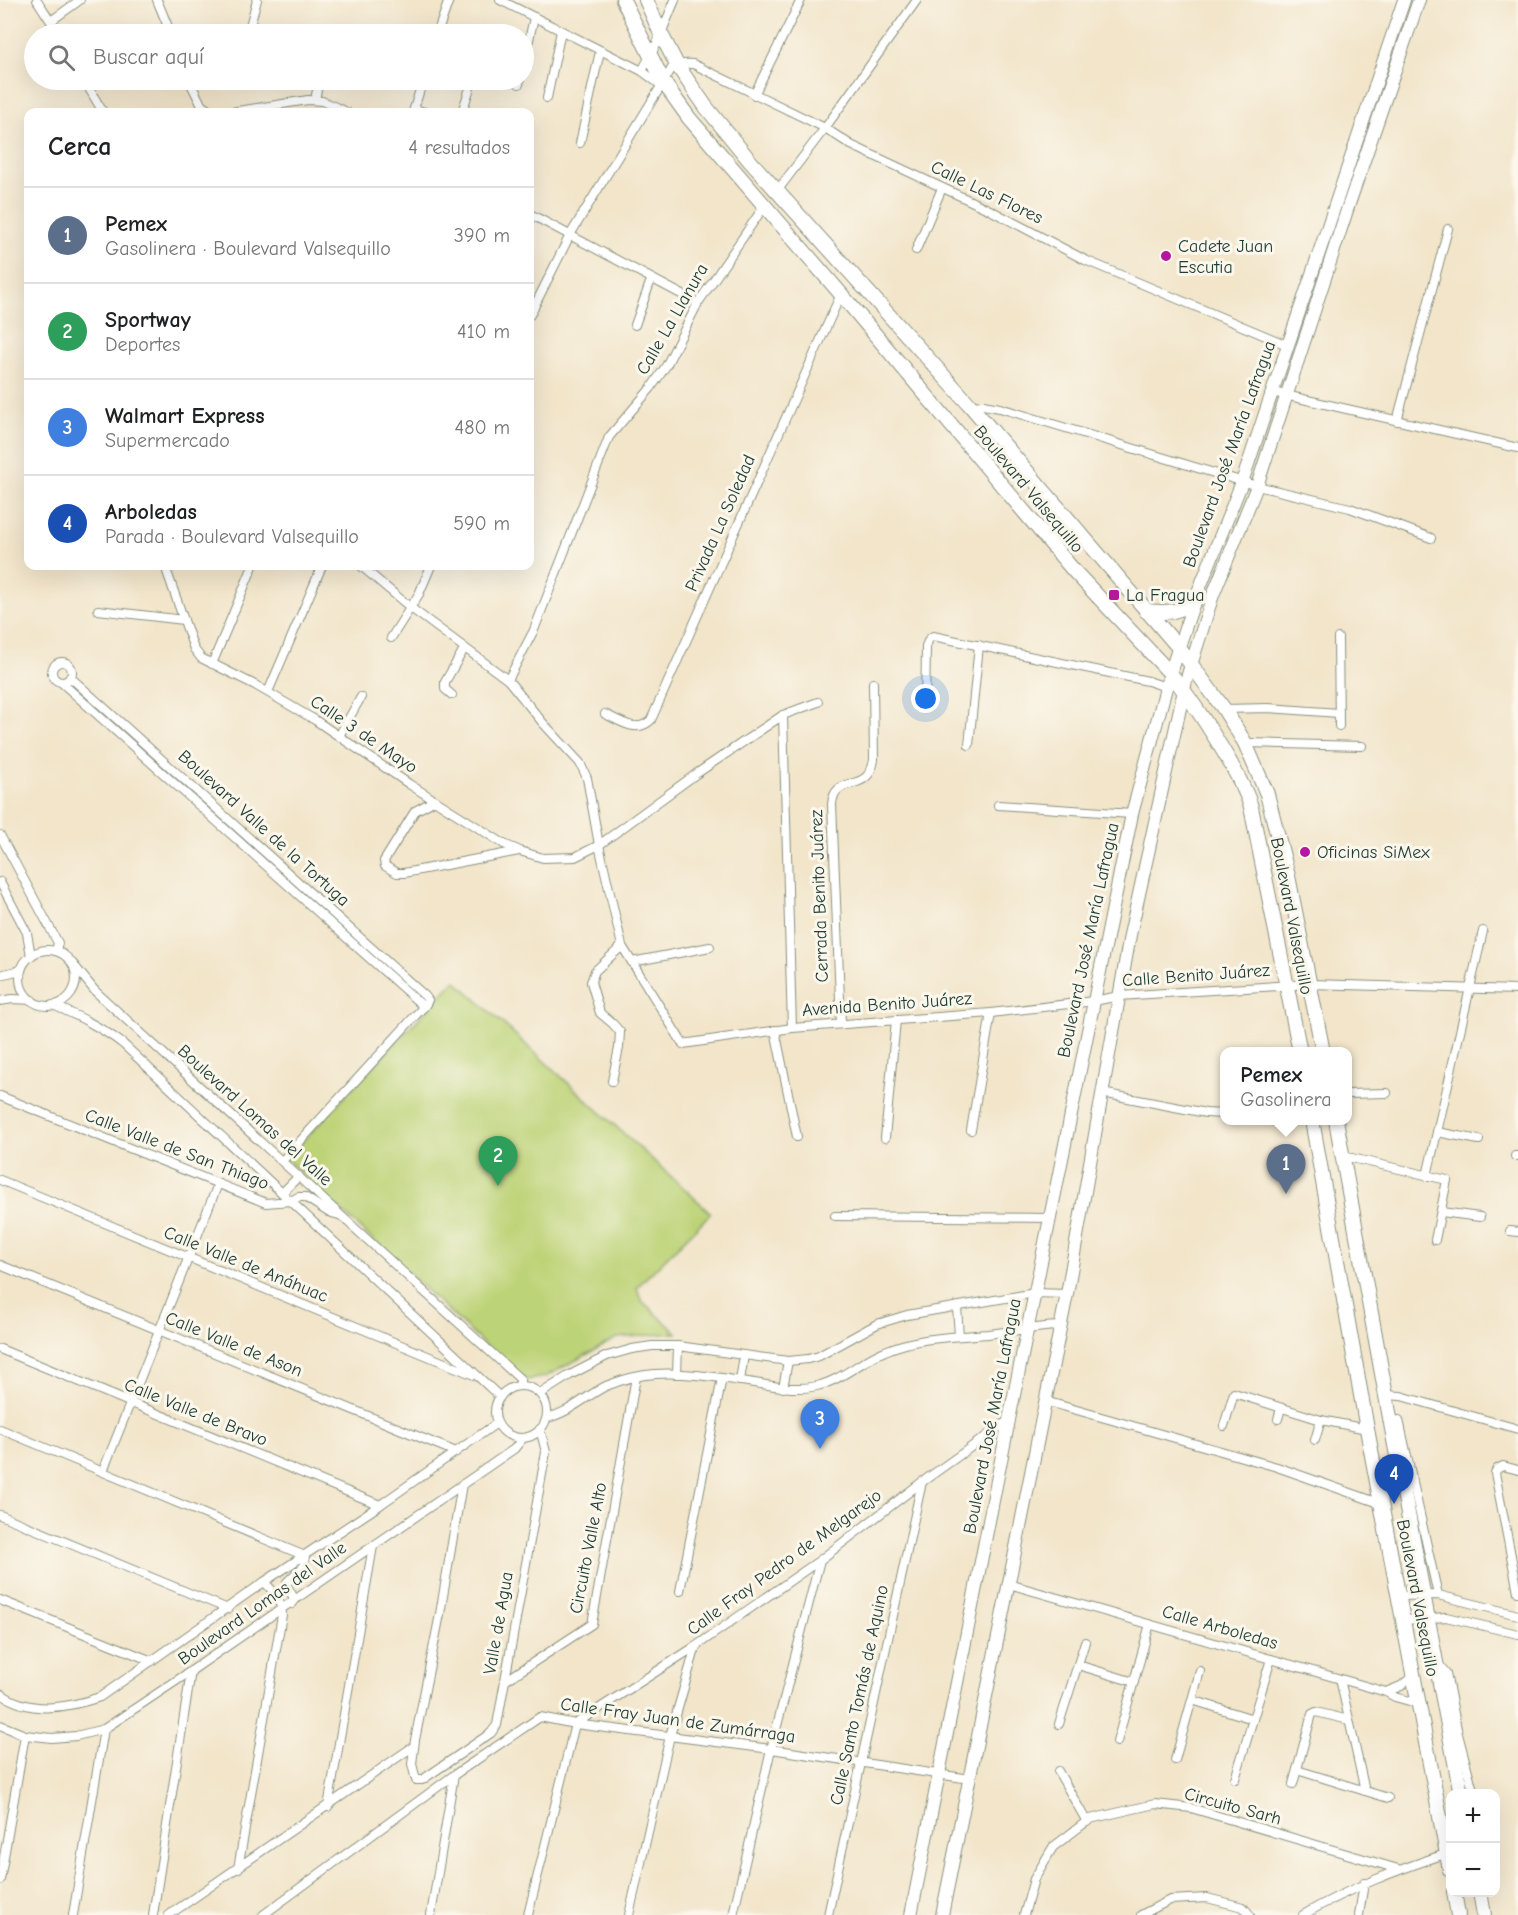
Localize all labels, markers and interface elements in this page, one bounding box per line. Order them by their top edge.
search box [24,24,534,90]
icon: search [45,41,78,74]
text: Buscar aquí [93,44,204,70]
text: Cerca [48,132,112,162]
text: 4 resultados [408,136,510,159]
street label: Calle Las Flores [927,156,1046,229]
text: Pemex [105,211,167,237]
text: 1 [64,224,71,247]
text: 390 m [454,224,510,247]
place label: Cadete Juan Escutia [1178,236,1273,278]
text: Gasolinera · Boulevard Valsequillo [105,237,391,260]
marker: Cadete Juan Escutia [1159,249,1173,263]
street label: Calle La Llanura [632,260,713,379]
text: Sportway [105,307,191,333]
text: 2 [63,320,72,343]
text: 410 m [457,320,510,343]
text: Deportes [105,333,180,356]
street label: Boulevard José María Lafragua [1179,338,1280,570]
text: Walmart Express [105,403,265,429]
text: 3 [63,416,72,439]
text: 480 m [455,416,510,439]
street label: Boulevard Valsequillo [969,421,1088,557]
text: Supermercado [105,429,230,452]
street label: Privada La Soledad [681,452,760,595]
text: Arboledas [105,499,197,525]
text: 4 [63,512,72,535]
text: 590 m [453,512,510,535]
text: Parada · Boulevard Valsequillo [105,525,359,548]
place label: La Fragua [1126,585,1205,606]
marker: La Fragua [1107,588,1121,602]
your location [911,684,940,713]
street label: Calle 3 de Mayo [306,691,421,778]
street label: Boulevard Valle de la Tortuga [174,746,354,911]
street label: Cerrada Benito Juárez [806,809,833,983]
street label: Boulevard José María Lafragua [1053,821,1124,1059]
street label: Boulevard Valsequillo [1266,836,1317,996]
place label: Oficinas SiMex [1317,842,1430,863]
marker: Oficinas SiMex [1298,845,1312,859]
street label: Calle Benito Juárez [1121,960,1271,991]
street label: Avenida Benito Juárez [801,988,973,1021]
street label: Boulevard Lomas del Valle [173,1040,336,1190]
popup [1220,1047,1352,1125]
text: Pemex [1240,1062,1302,1088]
text: Gasolinera [1240,1088,1332,1111]
street label: Calle Valle de San Thiago [82,1105,272,1194]
pin: 2 [478,1136,518,1186]
pin: 1 [1266,1144,1306,1194]
street label: Calle Valle de Anáhuac [161,1222,331,1307]
street label: Boulevard José María Lafragua [959,1296,1026,1536]
street label: Calle Valle de Ason [162,1307,305,1382]
street label: Calle Valle de Bravo [121,1374,270,1451]
pin: 3 [800,1400,840,1449]
pin: 4 [1374,1454,1414,1504]
street label: Circuito Valle Alto [565,1481,612,1615]
street label: Calle Fray Pedro de Melgarejo [683,1485,886,1640]
street label: Boulevard Valsequillo [1392,1518,1443,1678]
street label: Boulevard Lomas del Valle [174,1537,350,1670]
street label: Valle de Agua [479,1570,518,1676]
street label: Calle Santo Tomás de Aquino [826,1583,893,1807]
street label: Calle Arboledas [1160,1601,1280,1654]
street label: Calle Fray Juan de Zumárraga [559,1694,797,1747]
street label: Circuito Sarh [1182,1783,1284,1830]
map controls [1446,1789,1500,1897]
button: + [1446,1789,1500,1843]
button: − [1446,1843,1500,1897]

